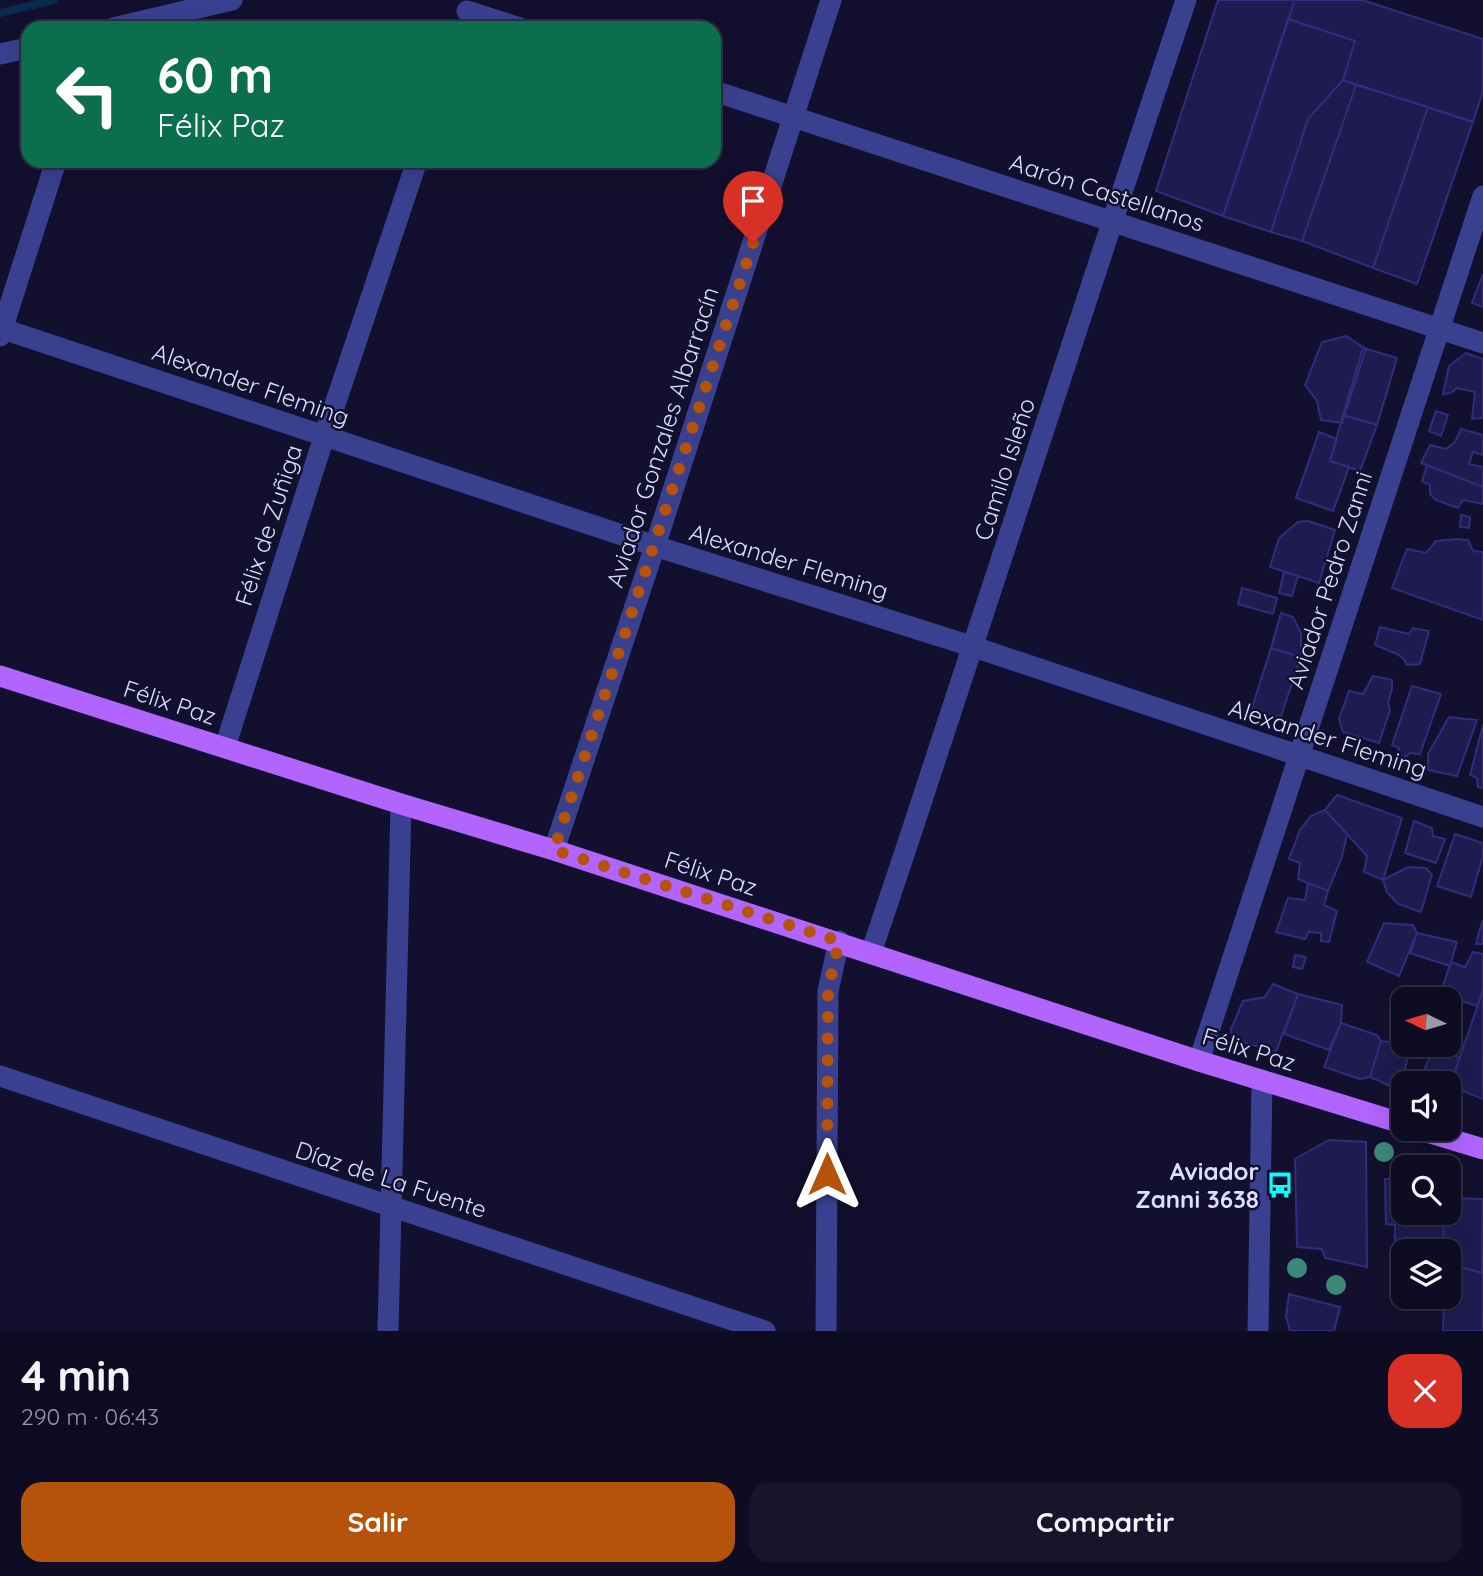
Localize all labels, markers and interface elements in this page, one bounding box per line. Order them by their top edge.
text: 60 m [157,44,273,105]
icon: left [42,49,133,140]
text: Félix Paz [157,105,285,145]
street label: Aarón Castellanos [1006,146,1208,238]
pin [723,171,783,243]
icon: arrive [734,182,772,220]
street label: Aviador Gonzales Albarracín [599,283,725,591]
street label: Alexander Fleming [149,336,353,432]
street label: Camilo Isleño [967,394,1041,544]
street label: Félix de Zuñiga [228,441,308,609]
street label: Aviador Pedro Zanni [1280,467,1378,693]
street label: Alexander Fleming [686,516,892,606]
street label: Félix Paz [120,673,220,731]
street label: Alexander Fleming [1225,692,1431,784]
street label: Félix Paz [661,844,761,902]
north arrow [1391,987,1461,1057]
map controls [1391,987,1461,1309]
street label: Félix Paz [1199,1021,1299,1077]
button: sound [1391,1071,1461,1141]
street label: Díaz de La Fuente [292,1134,490,1224]
position arrow [790,1137,864,1211]
button: search [1391,1155,1461,1225]
place label: Aviador Zanni 3638 [1135,1156,1259,1214]
bus stop icon: Aviador Zanni 3638 [1265,1170,1295,1200]
button: layers [1391,1239,1461,1309]
text: 4 min [21,1349,131,1402]
button: close [1388,1354,1462,1428]
text: 290 m · 06:43 [21,1402,159,1431]
button: Salir [21,1482,735,1562]
button: Compartir [749,1482,1462,1562]

